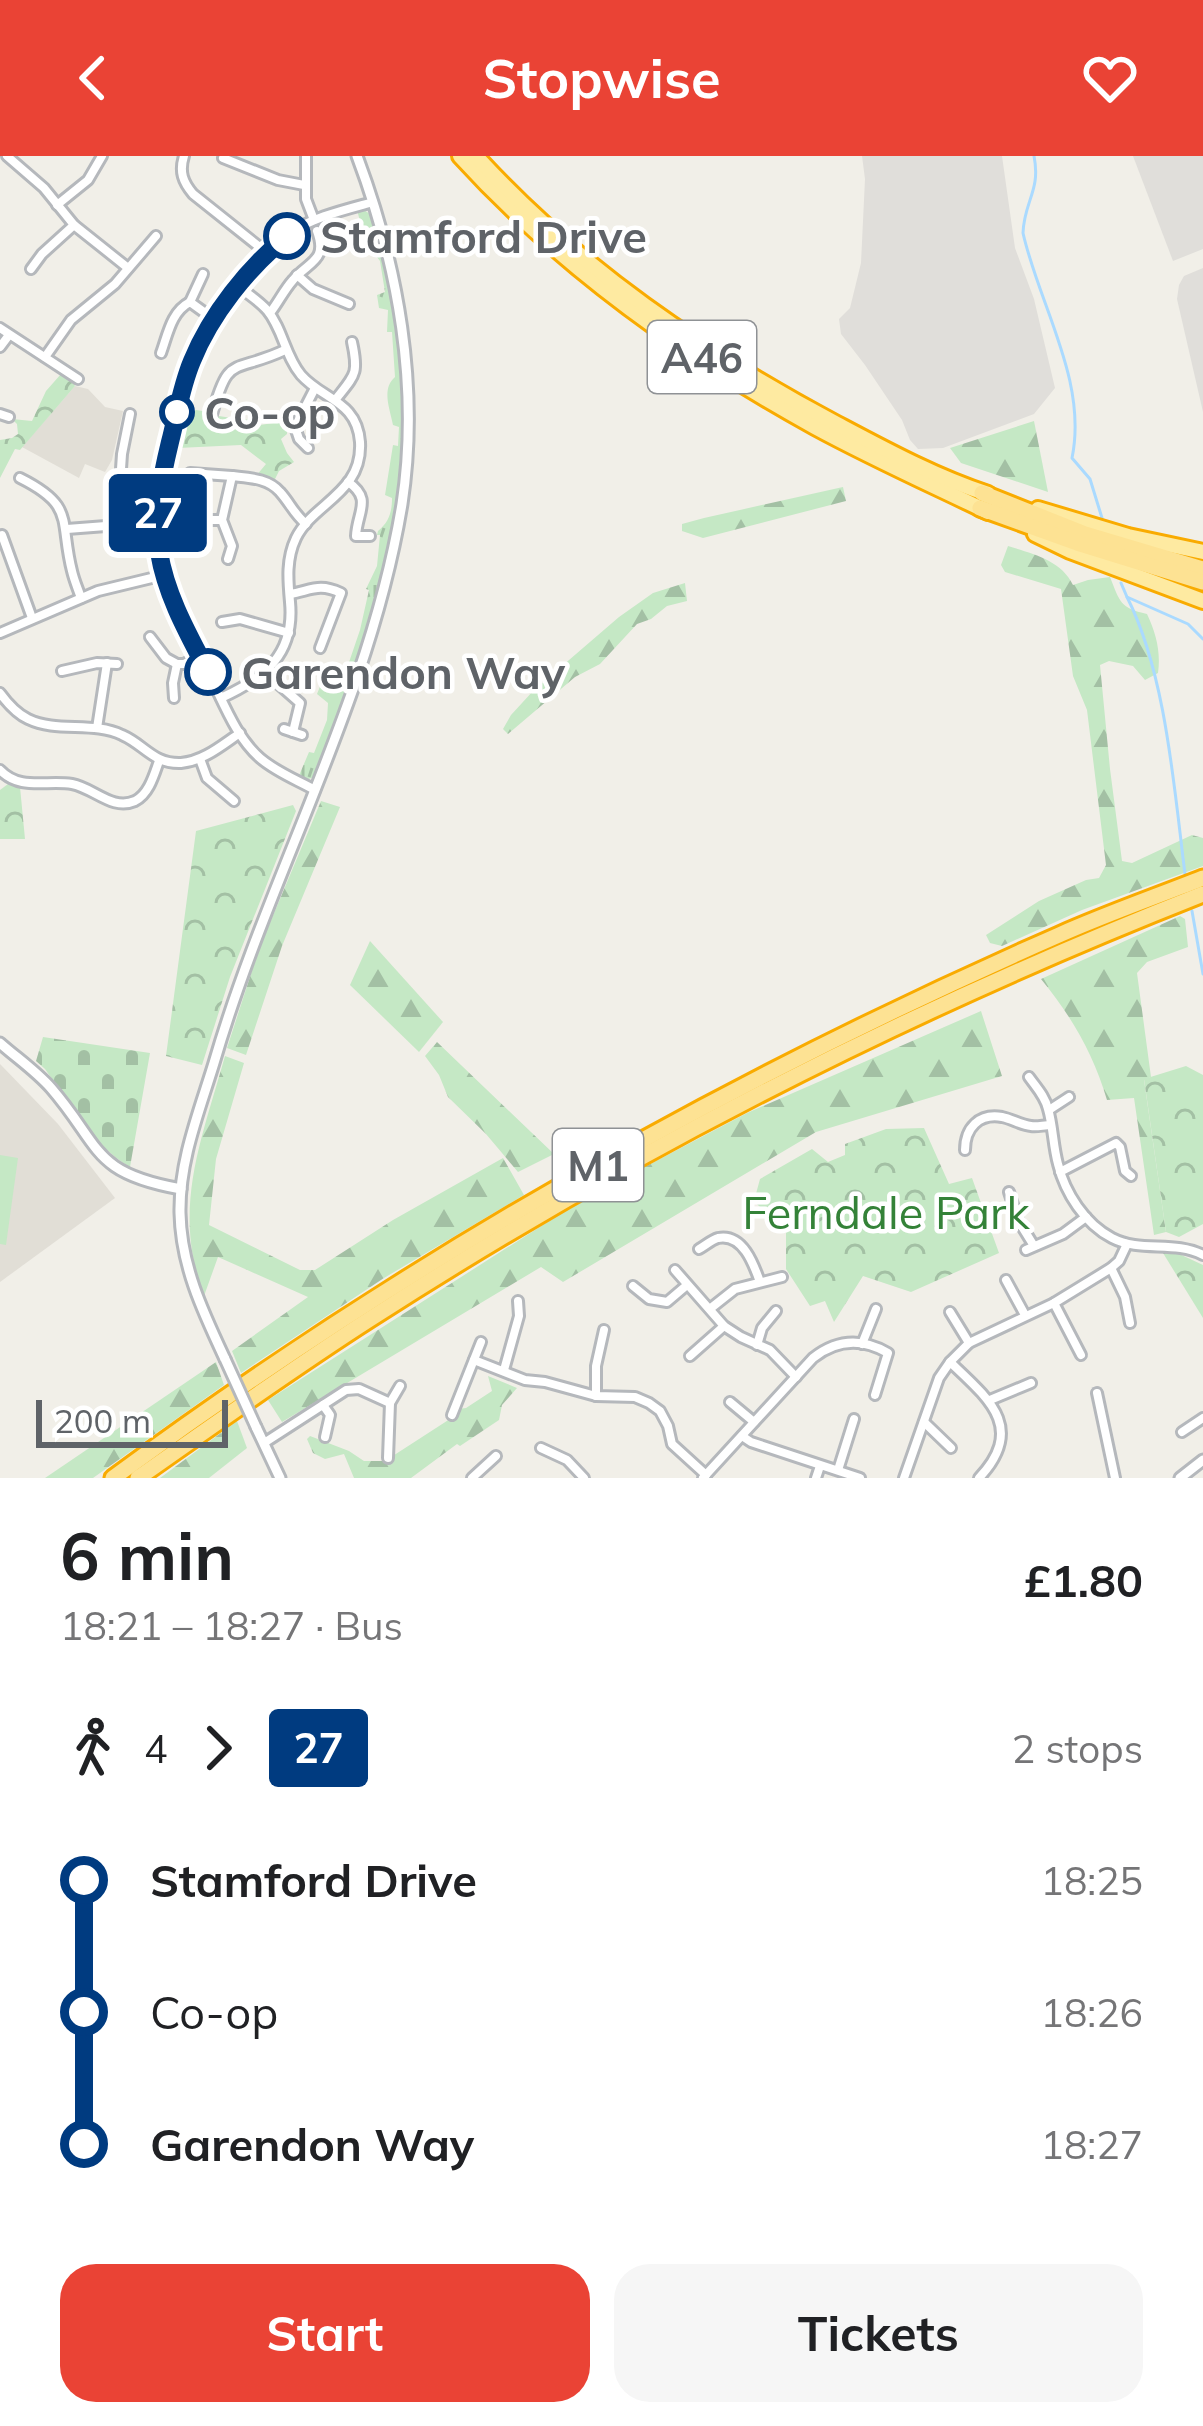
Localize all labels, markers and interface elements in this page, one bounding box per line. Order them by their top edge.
text: Stopwise [482,44,721,112]
icon: back [60,45,126,111]
icon: heart [1077,45,1143,111]
place label: Stamford Drive [320,208,647,264]
marker: Stamford Drive [265,214,309,258]
road number: A46 [648,321,756,393]
place label: Co-op [204,384,336,440]
marker: Co-op [161,396,193,428]
line badge: 27 [104,474,212,552]
text: 27 [133,486,183,539]
place label: Garendon Way [241,644,566,700]
marker: Garendon Way [186,650,230,694]
road number: M1 [553,1129,643,1201]
park label: Ferndale Park [742,1184,1030,1240]
scale bar [36,1394,228,1447]
text: 200 m [54,1400,151,1441]
text: 6 min [60,1514,234,1597]
text: £1.80 [1024,1552,1143,1608]
text: 18:21 – 18:27 · Bus [60,1601,403,1650]
icon: walk [60,1715,126,1781]
icon: forward [185,1715,251,1781]
text: 27 [293,1721,344,1774]
text: 4 [144,1724,167,1773]
text: 2 stops [1012,1724,1143,1773]
text: Stamford Drive [150,1852,477,1908]
text: 18:25 [1041,1856,1143,1905]
text: Co-op [150,1984,278,2040]
text: 18:26 [1041,1988,1143,2037]
text: Garendon Way [150,2116,474,2172]
text: 18:27 [1041,2120,1143,2169]
button: Start [60,2264,590,2402]
button: Tickets [614,2264,1143,2402]

